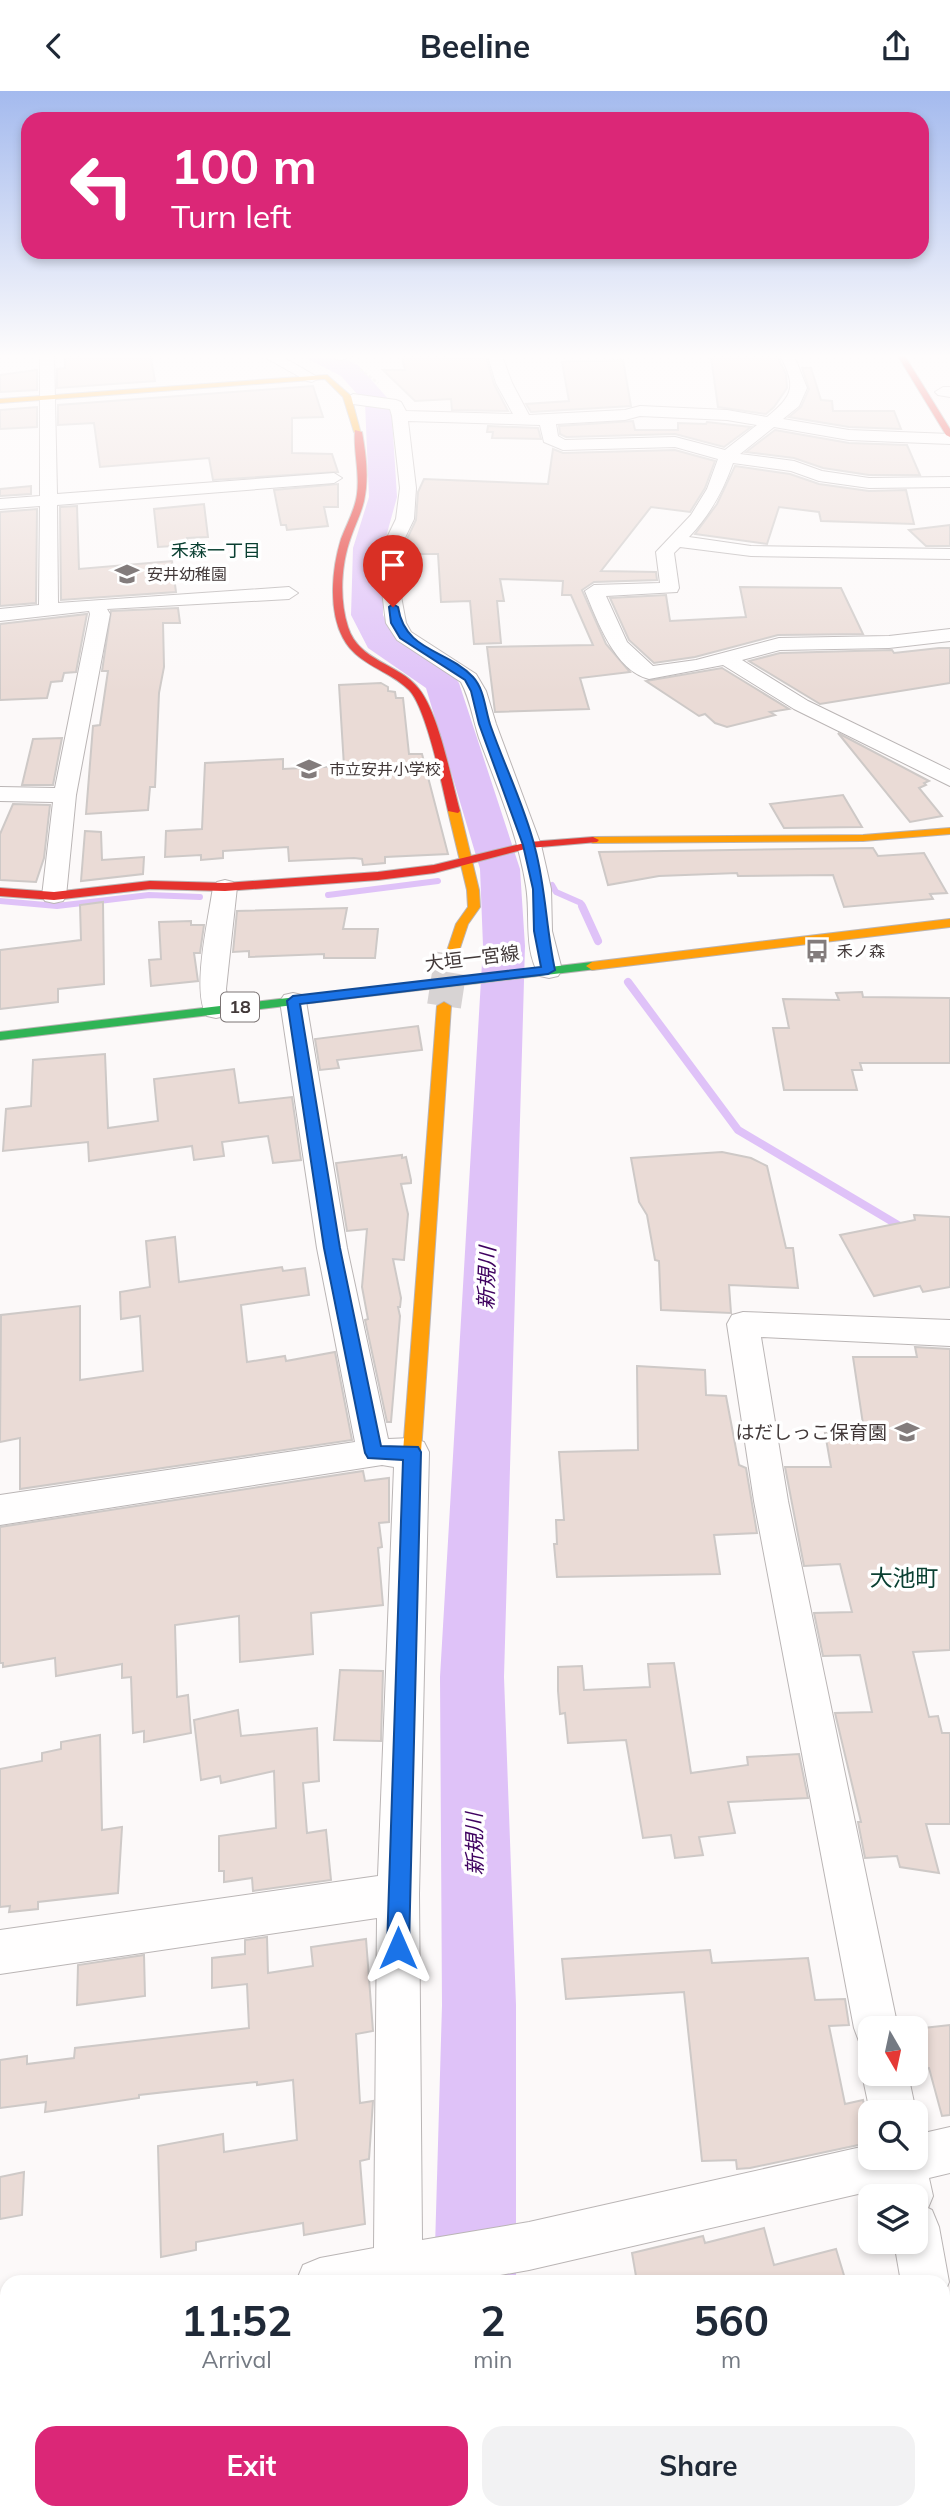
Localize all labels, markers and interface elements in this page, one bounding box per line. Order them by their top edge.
text: Beeline [420,26,530,66]
icon: back [35,27,73,65]
icon: share [877,27,915,65]
text: 100 m [171,135,317,196]
icon: left [56,140,147,231]
text: Turn left [171,196,291,236]
pin [363,535,423,607]
district label: 禾森一丁目 [171,539,261,562]
icon: arrive [374,546,412,584]
school or university icon: 安井幼稚園 [113,560,141,588]
place label: 安井幼稚園 [147,564,227,584]
school or university icon: 市立安井小学校 [295,755,323,783]
place label: 市立安井小学校 [329,759,441,779]
bus stop icon: 禾ノ森 [803,937,831,965]
street label: 大垣一宮線 [423,940,521,976]
place label: 禾ノ森 [837,941,885,961]
road number: 18 [221,993,259,1022]
water label: 新規川 [472,1244,500,1310]
school or university icon: はだしっこ保育園 [893,1418,921,1446]
place label: はだしっこ保育園 [735,1420,887,1444]
district label: 大池町 [870,1563,939,1592]
water label: 新規川 [460,1810,488,1876]
position arrow [361,1911,435,1985]
north arrow [858,2016,928,2086]
map controls [858,2016,928,2254]
button: search [858,2100,928,2170]
button: layers [858,2184,928,2254]
text: 11:52 [181,2294,292,2347]
text: 2 [480,2294,505,2347]
text: 560 [693,2294,769,2347]
text: Arrival [201,2345,272,2374]
text: min [473,2345,512,2374]
text: m [721,2345,741,2374]
button: Exit [35,2426,468,2506]
button: Share [482,2426,915,2506]

